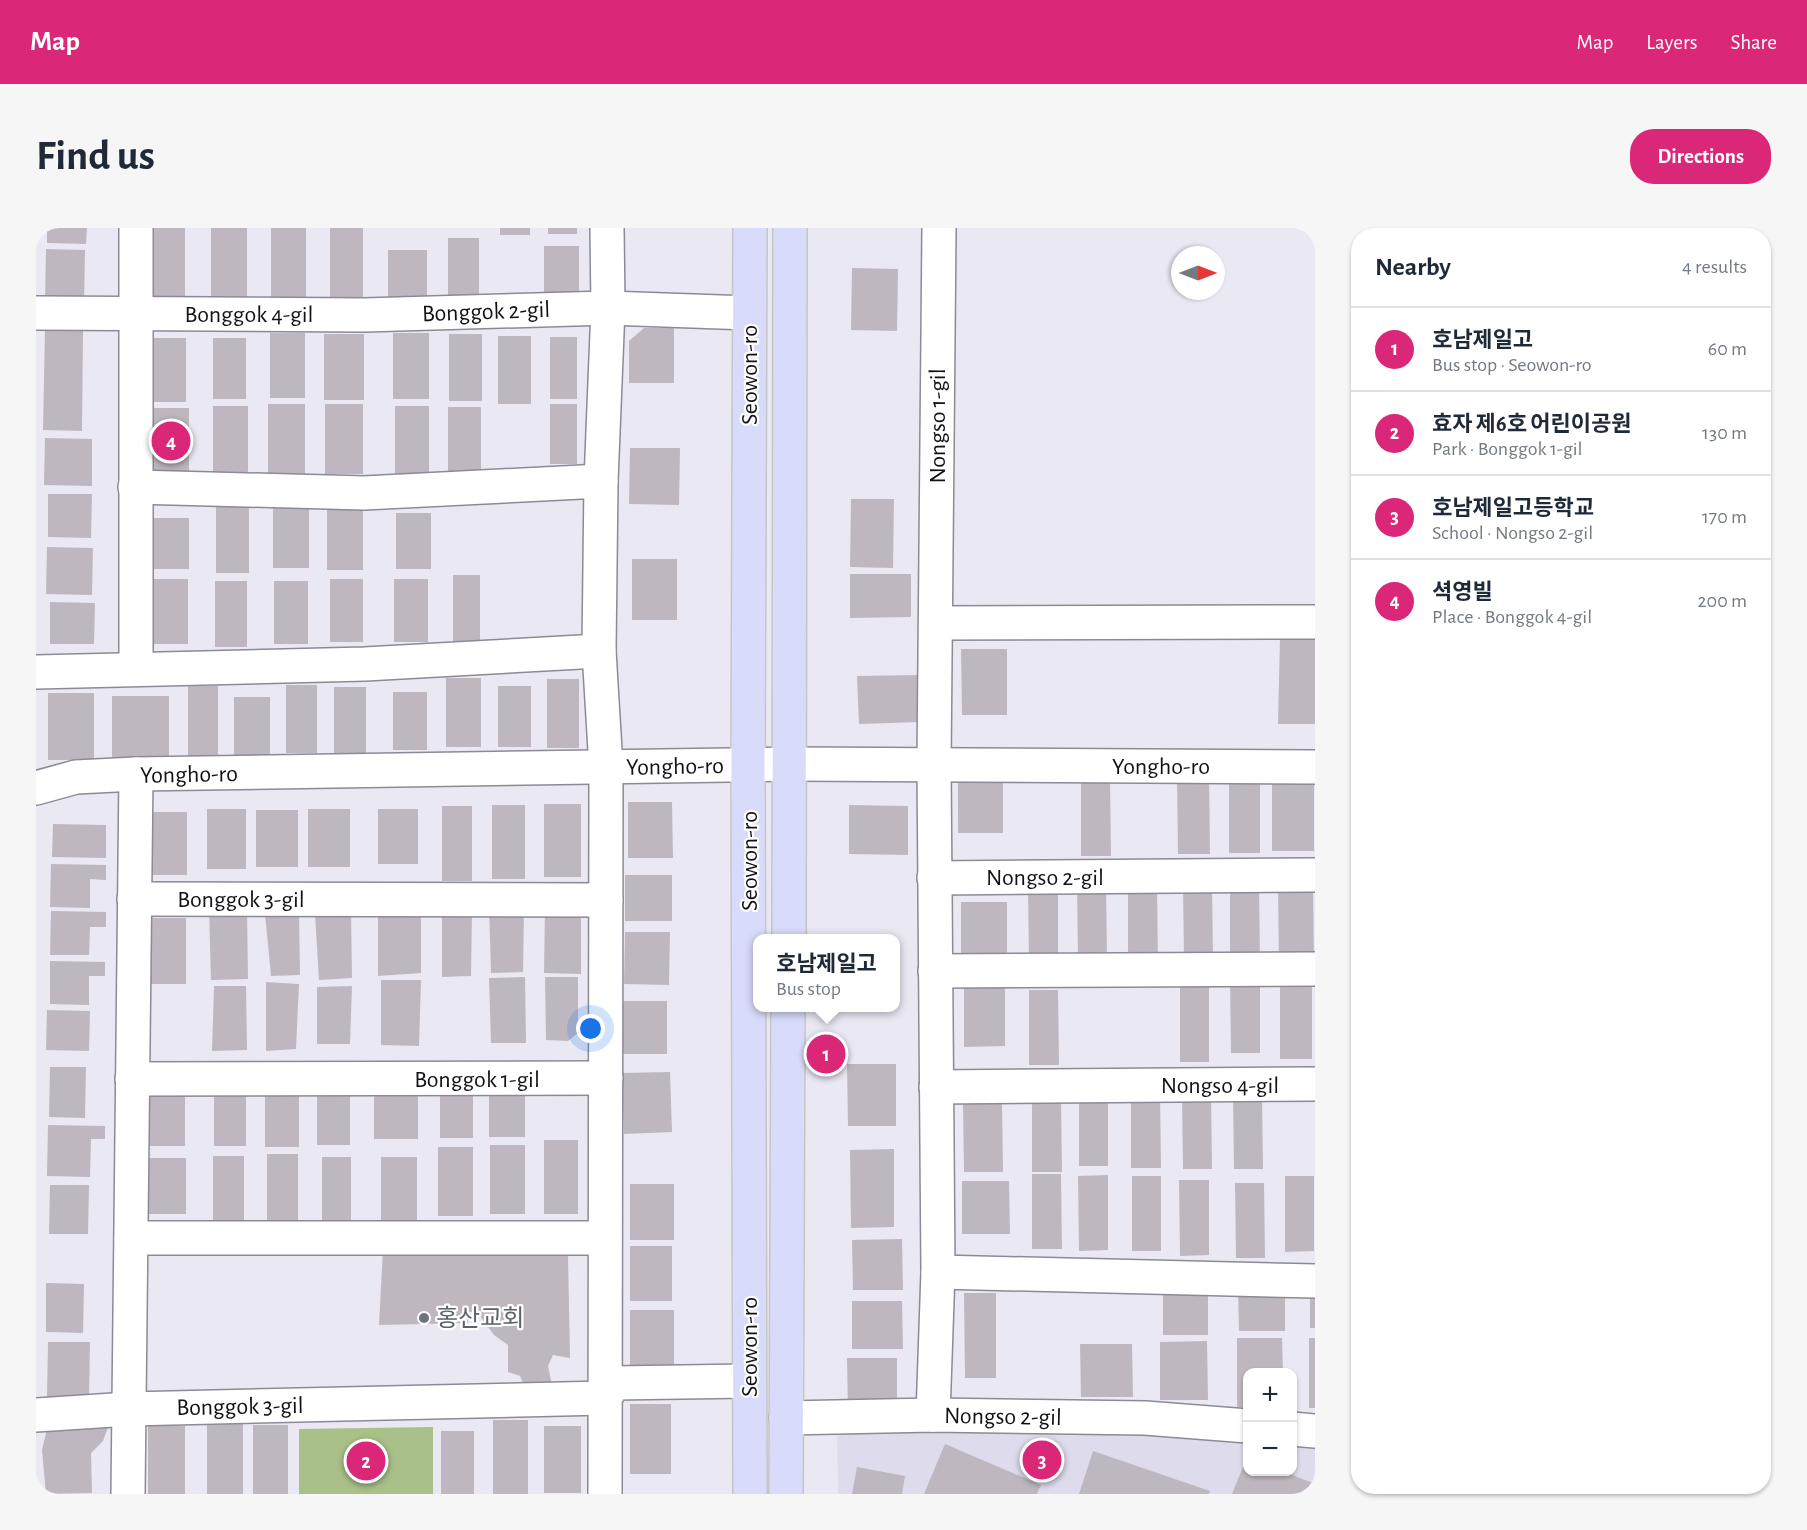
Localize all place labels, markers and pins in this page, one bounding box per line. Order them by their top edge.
pin: 4 [152,418,190,464]
pin: 1 [806,1032,846,1076]
place label: 홍산교회 [436,1305,524,1331]
marker: 홍산교회 [417,1311,431,1325]
pin: 2 [346,1438,386,1484]
pin: 3 [1022,1438,1062,1482]

